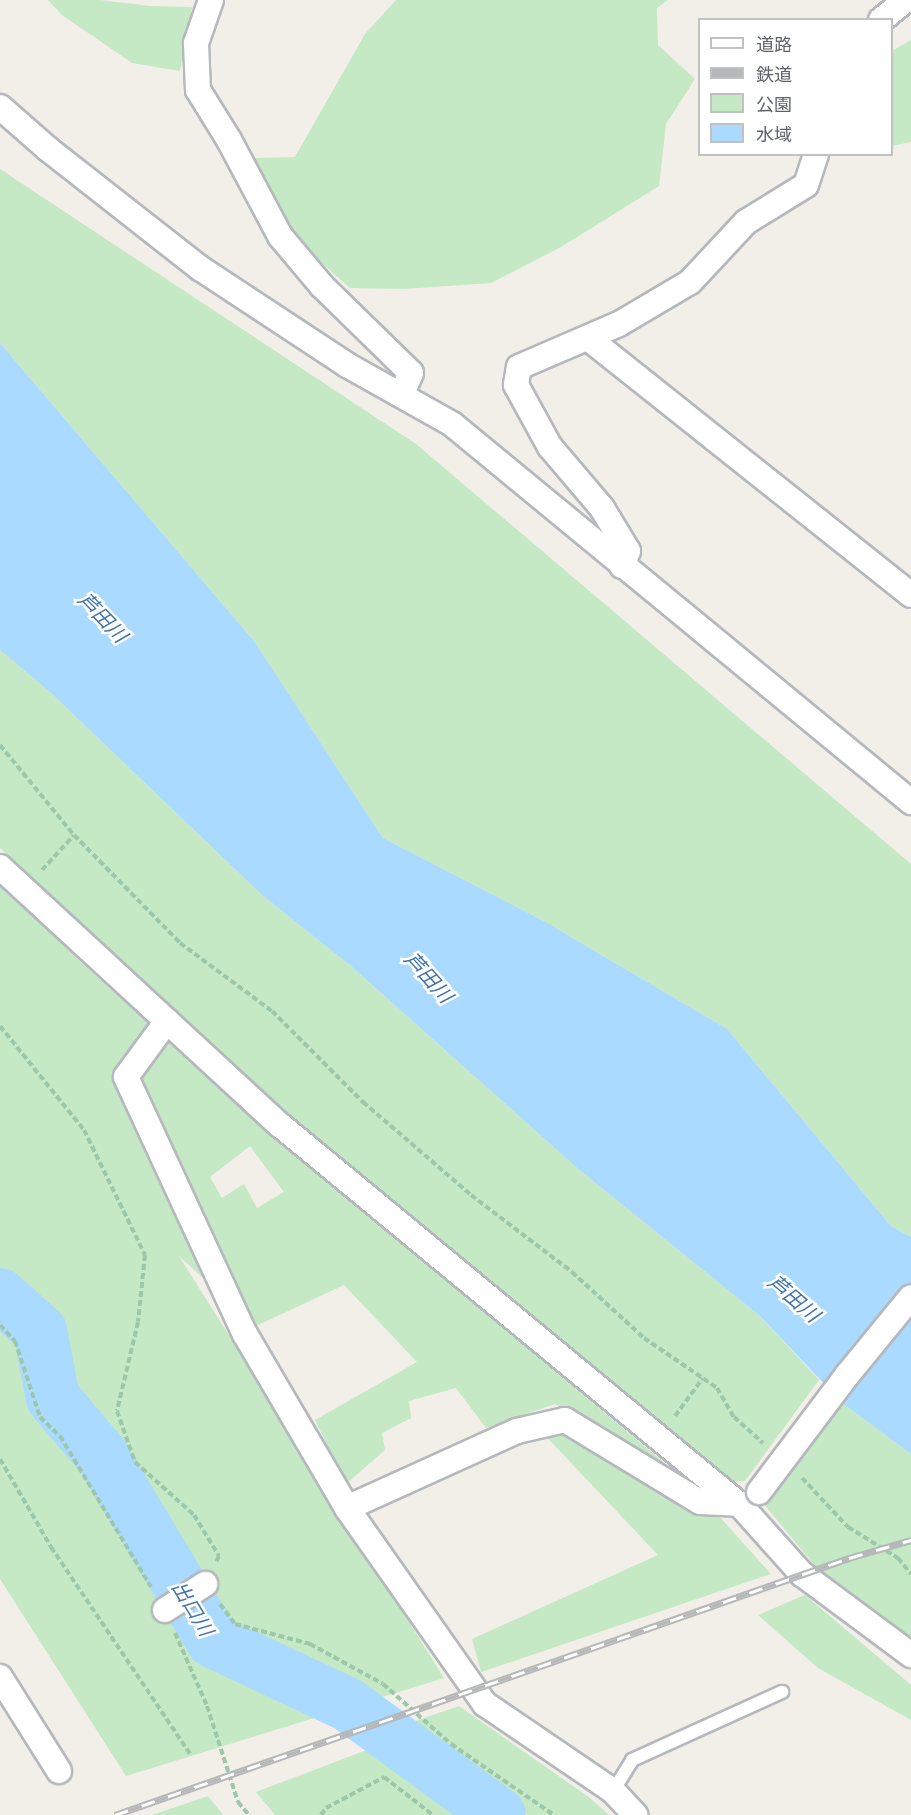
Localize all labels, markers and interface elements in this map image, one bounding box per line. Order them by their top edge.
legend [698,18,893,156]
text: 道路 [756,33,792,55]
text: 鉄道 [756,63,792,85]
text: 公園 [756,93,792,115]
text: 水域 [756,123,792,145]
water label: 芦田川 [74,587,132,647]
water label: 芦田川 [400,947,458,1007]
water label: 芦田川 [763,1269,825,1327]
water label: 出口川 [167,1576,219,1640]

